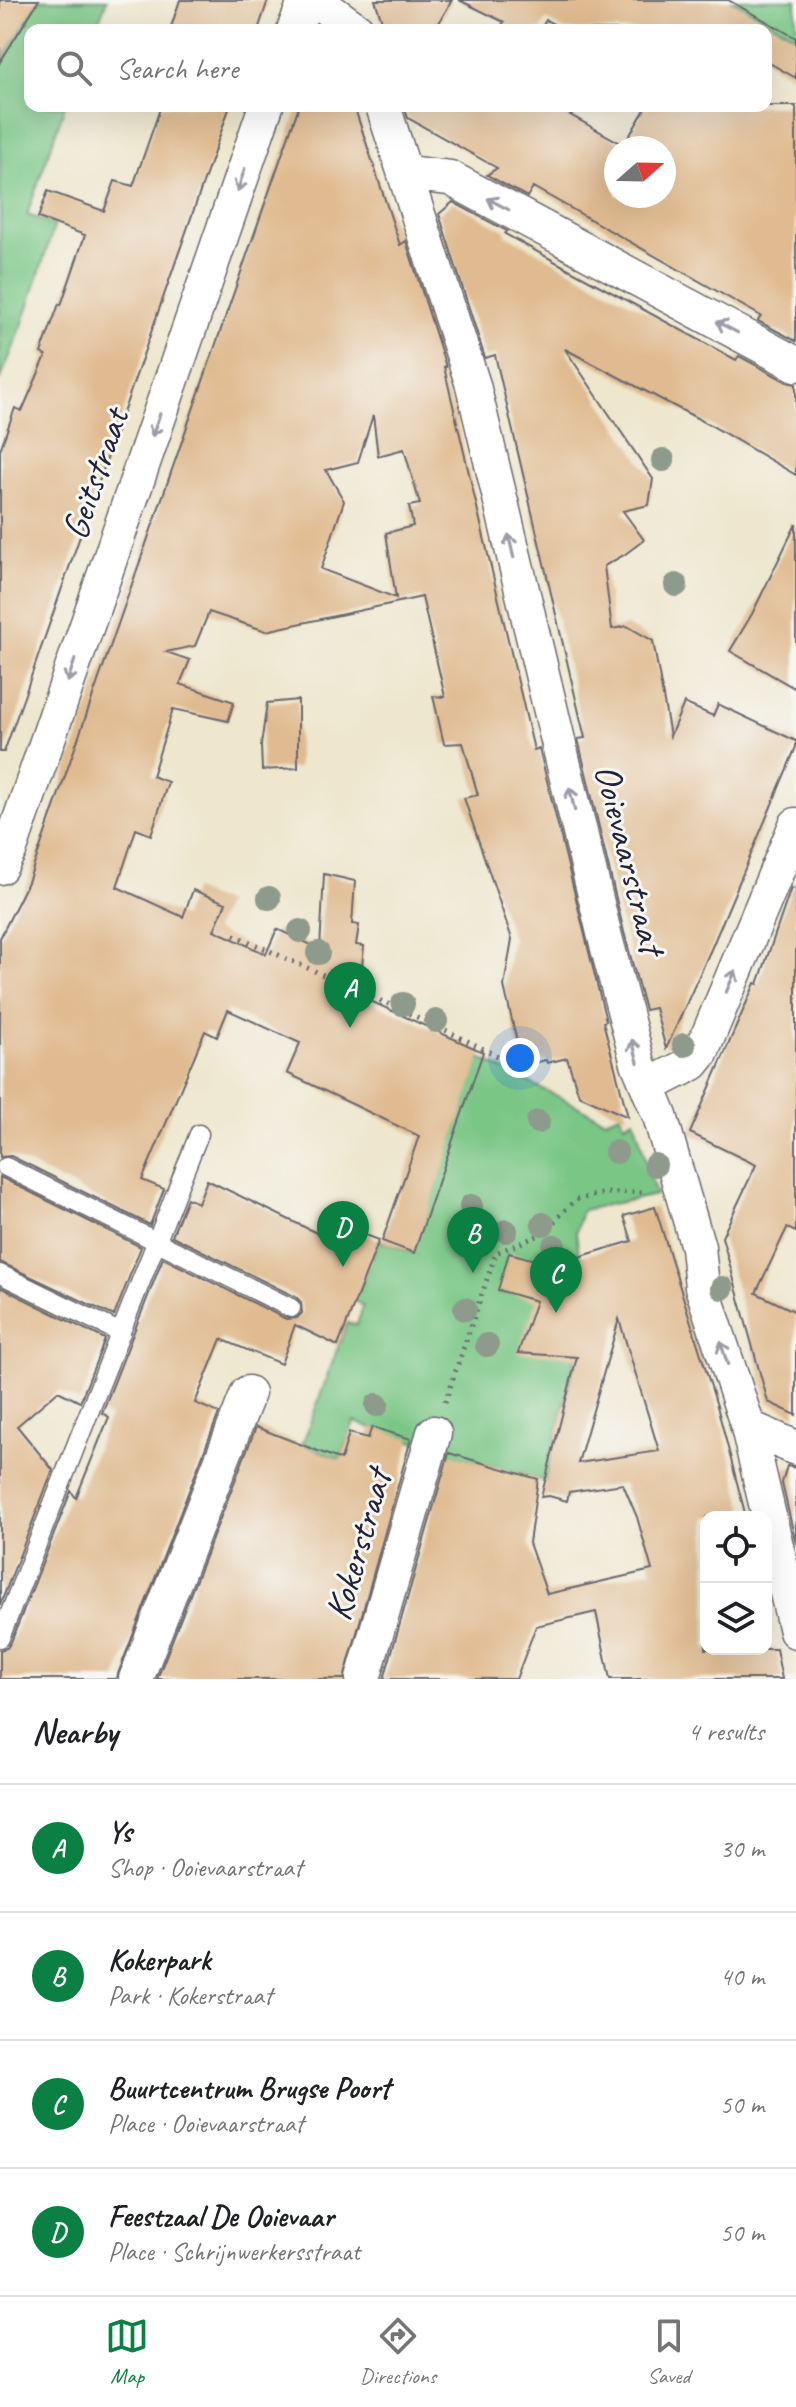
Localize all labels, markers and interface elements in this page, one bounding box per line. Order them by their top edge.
search box [24,24,772,112]
icon: search [52,46,96,90]
text: Search here [116,49,238,87]
north arrow [604,136,676,208]
one-way arrow [232,167,247,192]
one-way arrow [487,196,510,212]
one-way arrow [716,319,740,334]
street label: Geitstraat [51,400,140,545]
one-way arrow [147,413,162,438]
one-way arrow [503,533,518,559]
one-way arrow [63,658,77,683]
street label: Ooievaarstraat [584,759,678,964]
one-way arrow [563,786,578,812]
pin: A [324,962,376,1028]
one-way arrow [724,969,739,994]
your location [500,1038,540,1078]
one-way arrow [627,1038,642,1064]
pin: D [317,1201,369,1267]
pin: B [447,1207,499,1273]
pin: C [530,1247,582,1313]
one-way arrow [715,1341,730,1366]
street label: Kokerstraat [314,1459,403,1626]
map controls [700,1511,772,1655]
button: locate [700,1511,772,1583]
button: layers [700,1583,772,1655]
text: Nearby [32,1710,118,1753]
text: 4 results [688,1715,764,1748]
text: Ys [108,1813,132,1851]
text: A [51,1832,65,1865]
text: 30 m [720,1832,764,1865]
text: Shop · Ooievaarstraat [108,1851,302,1884]
text: Kokerpark [108,1941,211,1979]
text: B [51,1960,65,1993]
text: 40 m [720,1960,764,1993]
text: Park · Kokerstraat [108,1979,272,2012]
text: Buurtcentrum Brugse Poort [108,2069,390,2107]
text: C [52,2088,64,2121]
text: 50 m [720,2088,764,2121]
text: Place · Ooievaarstraat [108,2107,304,2140]
text: Feestzaal De Ooievaar [108,2197,333,2235]
text: D [50,2216,66,2249]
text: 50 m [720,2216,764,2249]
text: Place · Schrijnwerkersstraat [108,2235,360,2268]
tab: Map [105,2314,149,2390]
tab: Directions [360,2314,436,2390]
tab: Saved [647,2314,691,2390]

